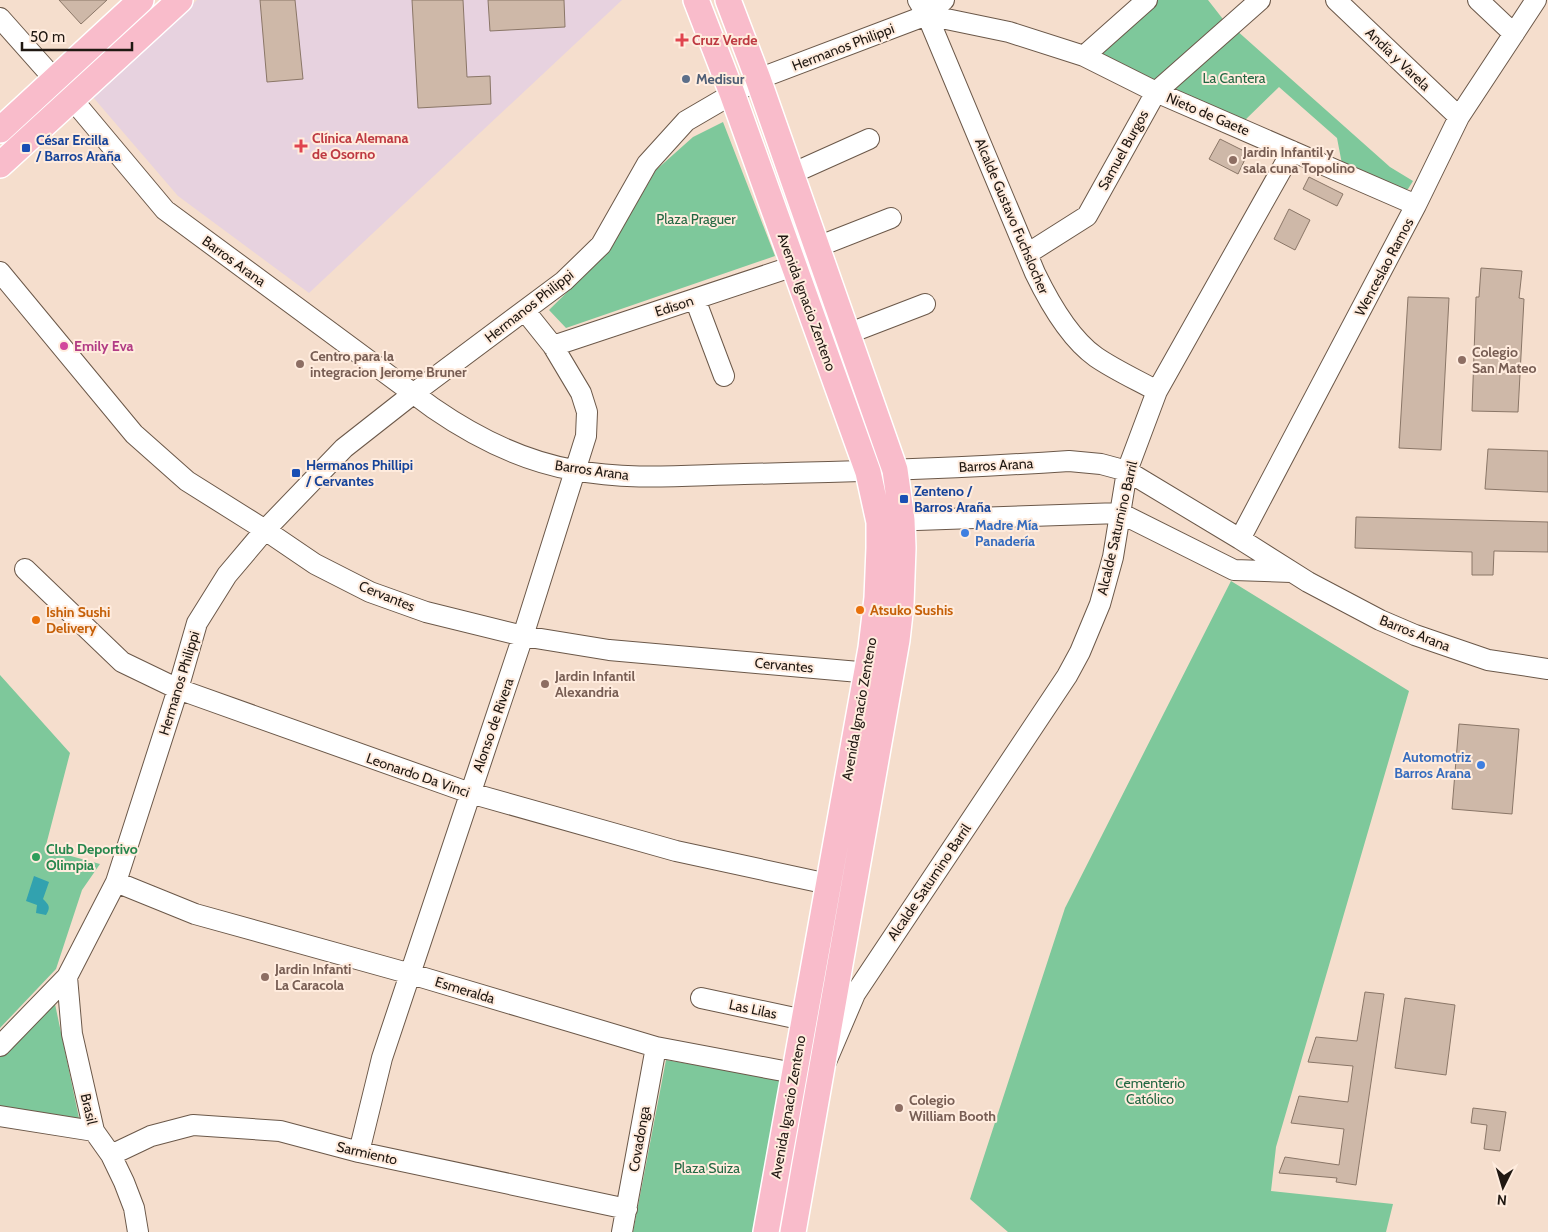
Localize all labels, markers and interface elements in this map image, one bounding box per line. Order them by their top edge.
street label: Hermanos Philippi [789,19,897,75]
scale bar [22,20,132,52]
street label: Andía y Varela [1362,24,1434,95]
text: 50 m [30,28,65,46]
place label: Cruz Verde [692,31,758,49]
marker: Cruz Verde [676,34,688,46]
park label: La Cantera [1203,69,1266,87]
place label: Medisur [696,70,745,88]
marker: Medisur [680,73,692,85]
street label: Nieto de Gaete [1164,88,1252,140]
street label: Samuel Burgos [1094,107,1152,193]
place label: Clínica Alemana de Osorno [312,129,408,163]
place label: César Ercilla / Barros Araña [35,131,121,165]
street label: Alcalde Gustavo Fuchslocher [971,135,1053,297]
marker: Clínica Alemana de Osorno [294,139,308,153]
marker: César Ercilla / Barros Araña [20,142,32,154]
place label: Jardin Infantil y sala cuna Topolino [1242,143,1355,177]
marker: Jardin Infantil y sala cuna Topolino [1227,154,1239,166]
park label: Plaza Praguer [656,210,736,228]
street label: Wenceslao Ramos [1351,215,1418,319]
street label: Avenida Ignacio Zenteno [774,231,840,374]
street label: Barros Arana [199,232,270,290]
street label: Hermanos Philippi [481,266,577,346]
street label: Edison [652,291,696,321]
place label: Emily Eva [74,337,134,355]
marker: Emily Eva [58,340,70,352]
place label: Colegio San Mateo [1472,343,1536,377]
place label: Centro para la integracion Jerome Bruner [310,347,467,381]
marker: Colegio San Mateo [1456,354,1468,366]
marker: Centro para la integracion Jerome Bruner [294,358,306,370]
street label: Barros Arana [958,454,1034,476]
place label: Hermanos Phillipi / Cervantes [305,456,413,490]
street label: Barros Arana [554,456,630,484]
street label: Alcalde Saturnino Barril [1093,459,1141,597]
marker: Hermanos Phillipi / Cervantes [290,467,302,479]
place label: Zenteno / Barros Araña [914,482,991,516]
marker: Zenteno / Barros Araña [898,493,910,505]
place label: Madre Mía Panadería [975,516,1038,550]
marker: Madre Mía Panadería [959,527,971,539]
street label: Cervantes [356,577,418,615]
place label: Atsuko Sushis [870,601,953,619]
place label: Ishin Sushi Delivery [46,603,110,637]
marker: Atsuko Sushis [854,604,866,616]
street label: Barros Arana [1377,611,1453,655]
marker: Ishin Sushi Delivery [30,614,42,626]
street label: Hermanos Philippi [155,629,203,737]
street label: Avenida Ignacio Zenteno [838,636,881,782]
street label: Cervantes [754,653,814,677]
place label: Jardin Infantil Alexandria [554,667,635,701]
street label: Alonso de Rivera [468,675,518,774]
marker: Jardin Infantil Alexandria [539,678,551,690]
place label: Automotriz Barros Arana [1394,748,1471,782]
street label: Leonardo Da Vinci [364,749,472,801]
marker: Automotriz Barros Arana [1475,759,1487,771]
street label: Alcalde Saturnino Barril [883,820,975,944]
place label: Club Deportivo Olimpia [46,840,138,874]
marker: Club Deportivo Olimpia [30,851,42,863]
place label: Jardin Infanti La Caracola [274,960,351,994]
marker: Jardin Infanti La Caracola [259,971,271,983]
street label: Esmeralda [433,972,497,1008]
street label: Las Lilas [727,995,779,1023]
street label: Avenida Ignacio Zenteno [767,1034,810,1180]
park label: Cementerio Católico [1115,1074,1185,1108]
place label: Colegio William Booth [909,1091,996,1125]
street label: Brasil [77,1092,101,1127]
marker: Colegio William Booth [893,1102,905,1114]
street label: Covadonga [624,1104,654,1173]
street label: Sarmiento [335,1137,399,1169]
park label: Plaza Suiza [674,1159,740,1177]
north arrow [1478,1162,1528,1212]
text: N [1496,1191,1508,1209]

